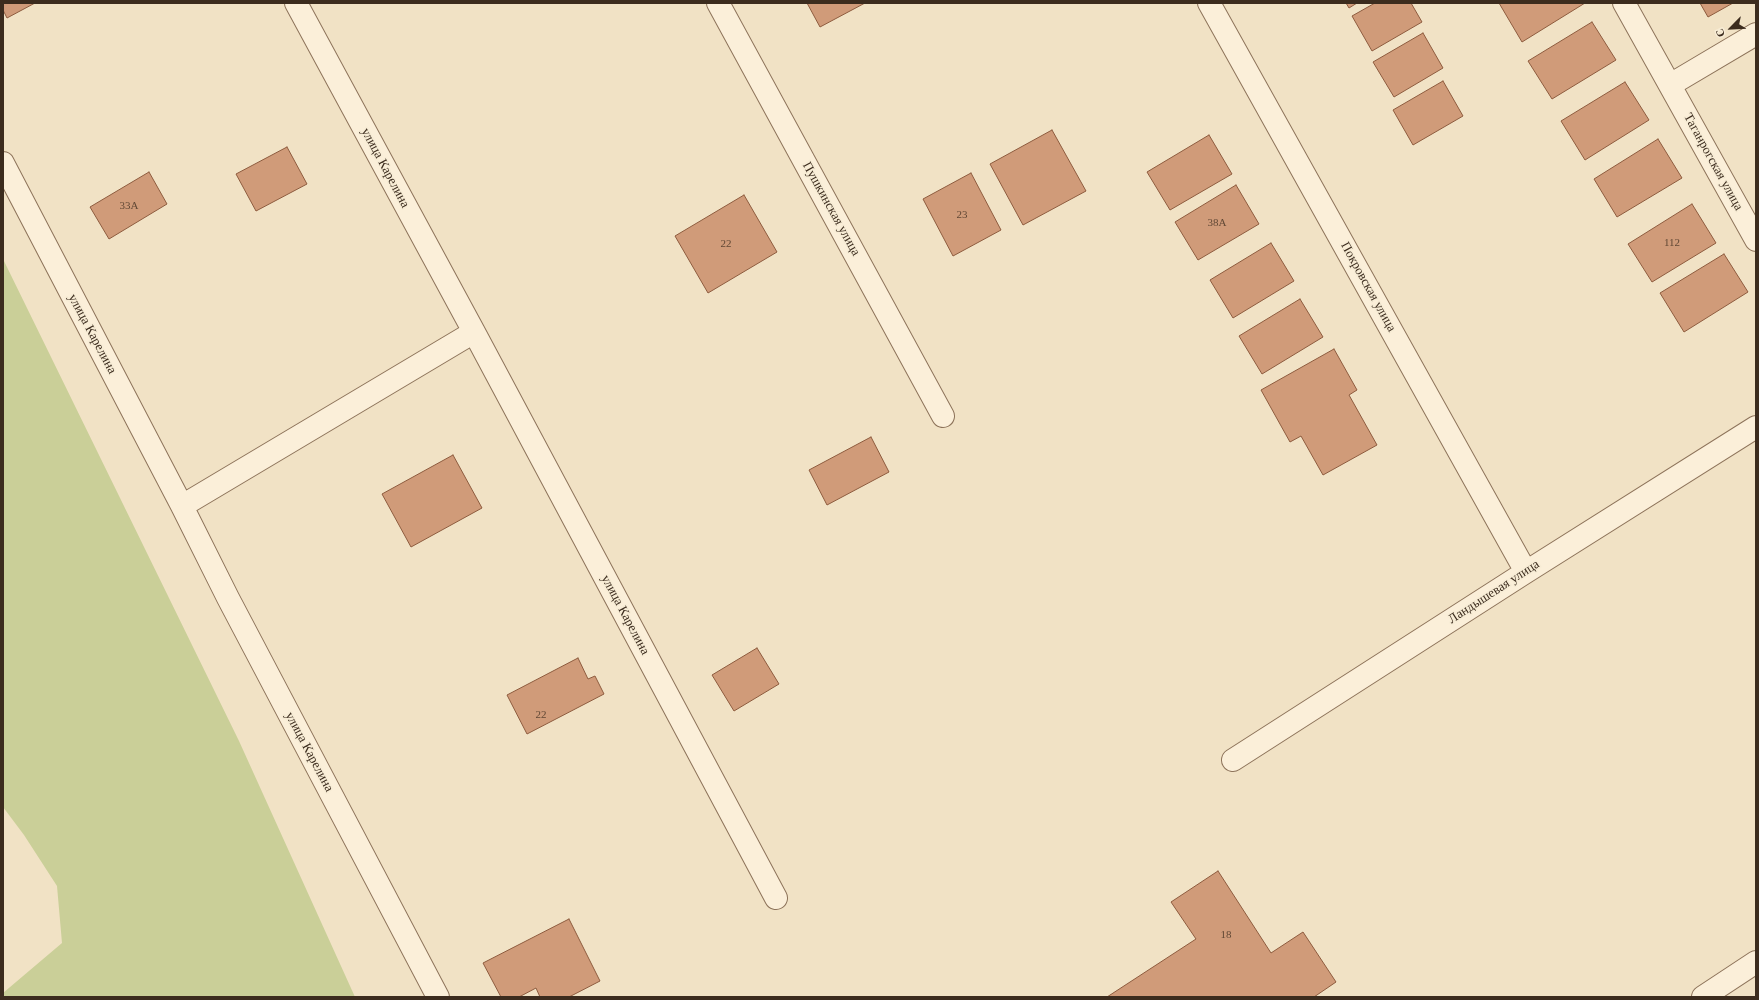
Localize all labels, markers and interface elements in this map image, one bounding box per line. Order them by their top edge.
north arrow [1711,8,1751,48]
text: С [1713,27,1727,39]
street label: Таганрогская улица [1680,111,1746,213]
street label: улица Карелина [357,125,413,211]
street label: Пушкинская улица [799,159,863,259]
house number: 33А [120,199,138,213]
house number: 23 [956,208,968,222]
house number: 38А [1208,216,1226,230]
house number: 112 [1664,236,1680,250]
house number: 22 [720,237,732,251]
street label: Покровская улица [1337,239,1399,335]
street label: улица Карелина [64,291,120,377]
street label: Ландышевая улица [1445,557,1543,627]
street label: улица Карелина [597,572,653,658]
house number: 22 [536,708,546,722]
street label: улица Карелина [281,709,337,795]
house number: 18 [1220,928,1232,942]

